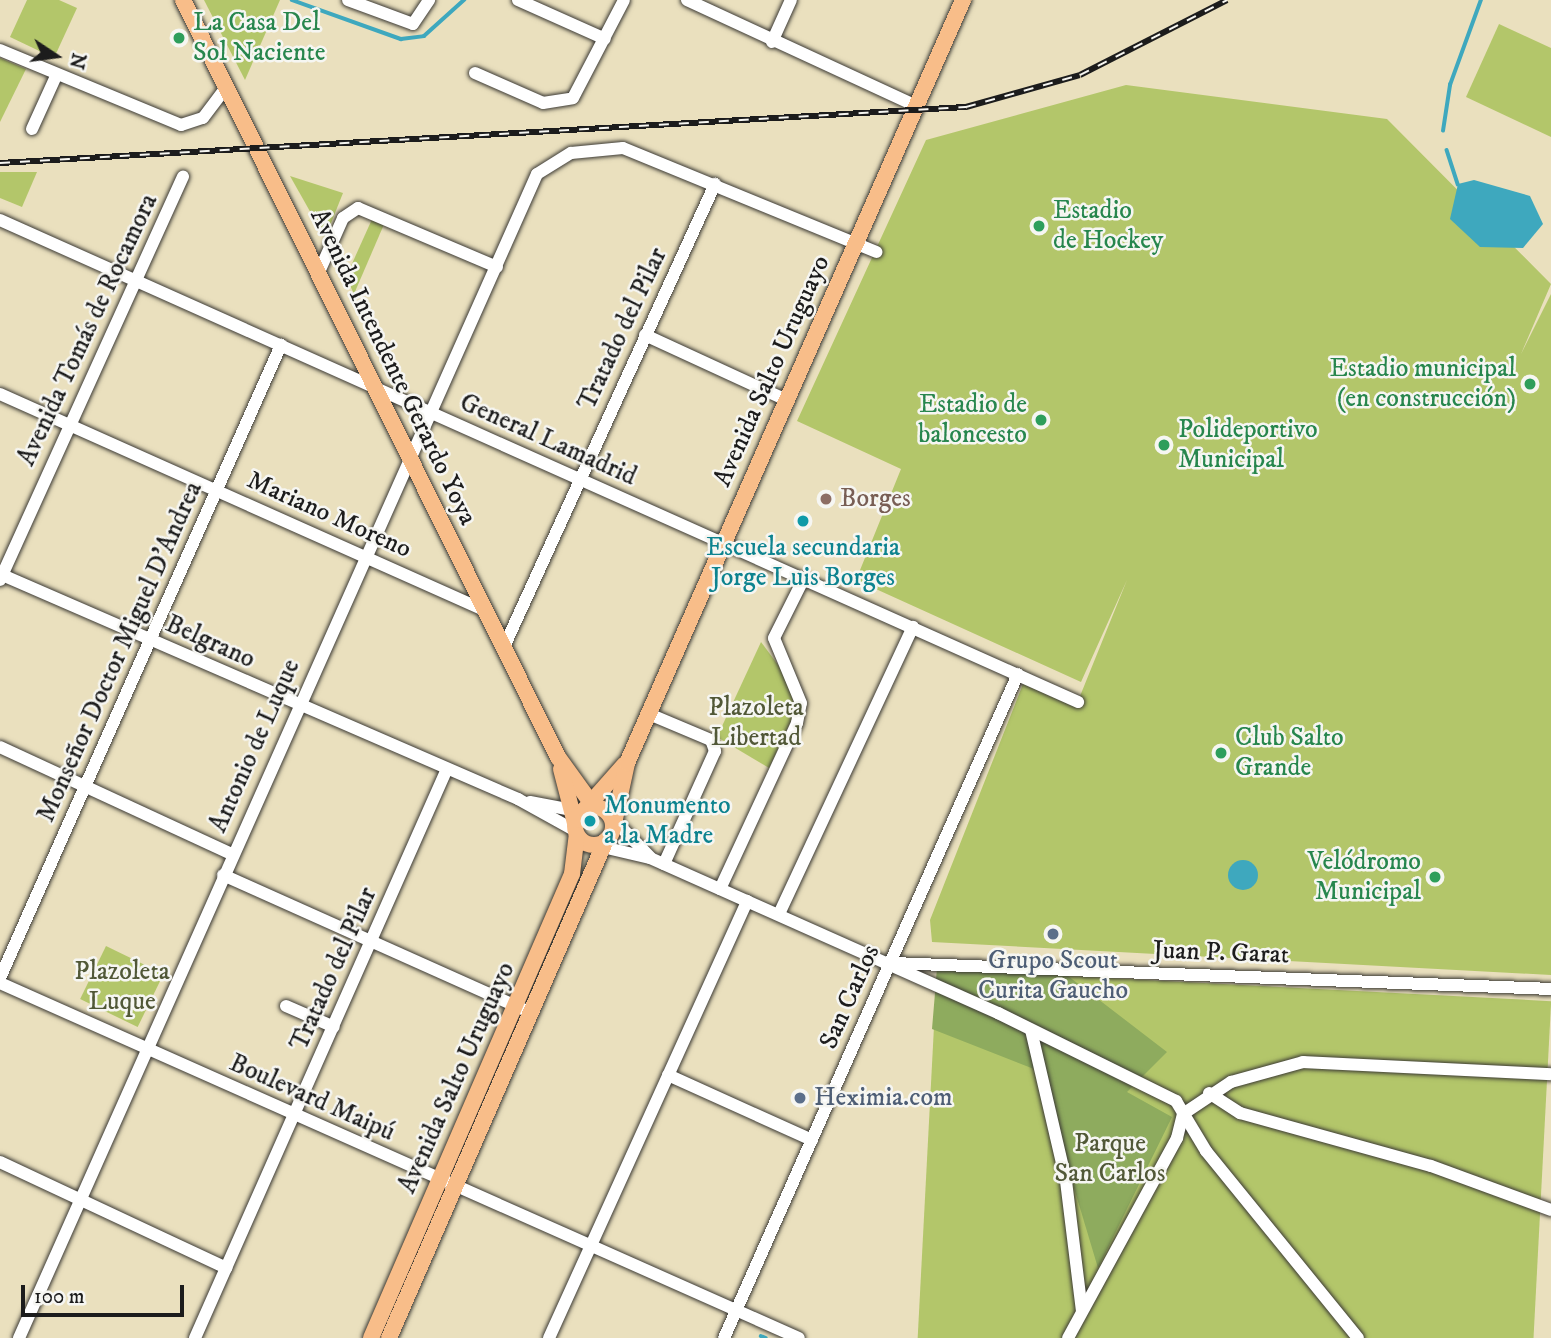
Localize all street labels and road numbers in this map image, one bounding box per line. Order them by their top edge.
street label: Avenida Tomás de Rocamora [11,189,165,471]
street label: Avenida Intendente Gerardo Yoya [303,204,483,530]
street label: Tratado del Pilar [572,243,674,415]
street label: Avenida Salto Uruguayo [707,251,837,491]
street label: General Lamadrid [455,387,641,493]
street label: Mariano Moreno [242,465,416,565]
street label: Monseñor Doctor Miguel D'Andrea [31,477,209,827]
street label: Belgrano [160,609,260,675]
street label: Antonio de Luque [203,655,307,837]
street label: Tratado del Pilar [284,882,384,1056]
street label: Juan P. Garat [1152,935,1290,971]
street label: San Carlos [813,940,887,1054]
street label: Avenida Salto Uruguayo [392,958,522,1198]
street label: Boulevard Maipú [224,1048,400,1148]

